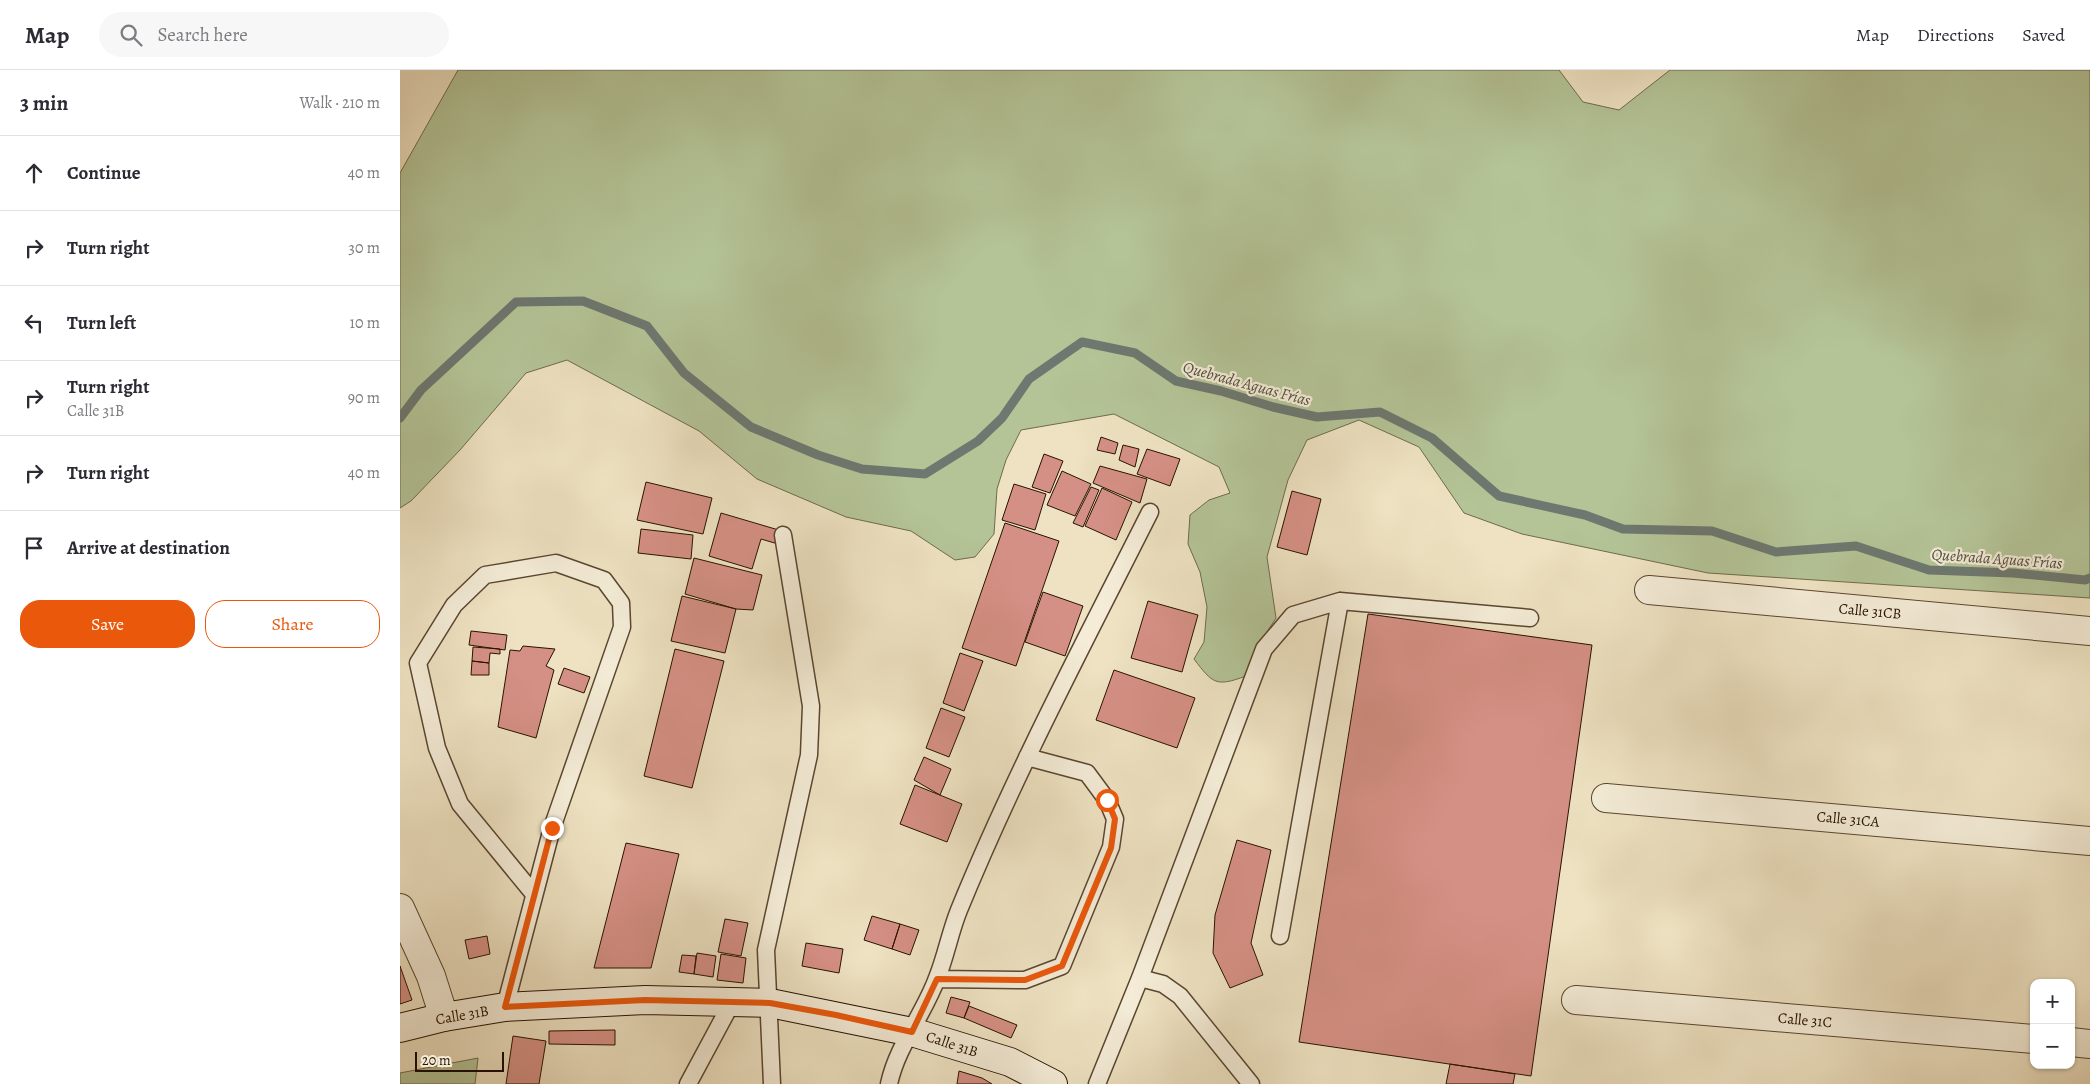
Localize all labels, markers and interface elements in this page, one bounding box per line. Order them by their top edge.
search box [99,12,449,57]
text: Map [25,19,69,51]
icon: search [117,21,145,49]
text: Search here [157,22,248,48]
text: Map [1856,23,1889,47]
text: Directions [1917,23,1994,47]
text: Saved [2022,23,2065,47]
text: 3 min [20,89,68,117]
text: Walk · 210 m [299,92,380,114]
icon: ahead [20,159,48,187]
text: Continue [67,160,141,186]
text: 40 m [348,162,380,184]
icon: right [20,234,48,262]
text: Turn right [67,235,149,261]
text: 30 m [348,237,380,259]
icon: left [20,309,48,337]
text: Turn left [67,310,136,336]
text: 10 m [350,312,380,334]
water label: Quebrada Aguas Frías [1181,356,1313,412]
text: Turn right [67,374,149,400]
icon: right [20,384,48,412]
text: 90 m [348,387,380,409]
text: Calle 31B [67,400,124,422]
icon: right [20,459,48,487]
text: Turn right [67,460,149,486]
text: 40 m [348,462,380,484]
icon: arrive [20,534,48,562]
text: Arrive at destination [67,535,230,561]
water label: Quebrada Aguas Frías [1931,543,2064,575]
street label: Calle 31CB [1838,598,1902,624]
button: Save [20,600,195,648]
button: Share [205,600,380,648]
route start [1096,789,1119,812]
street label: Calle 31CA [1816,806,1880,832]
route end [541,817,564,840]
map controls [2030,979,2075,1069]
button: + [2030,979,2075,1024]
street label: Calle 31B [434,1000,490,1030]
street label: Calle 31C [1777,1008,1833,1032]
button: − [2030,1024,2075,1069]
street label: Calle 31B [923,1026,981,1062]
scale bar [415,1049,504,1072]
text: 20 m [422,1051,451,1070]

